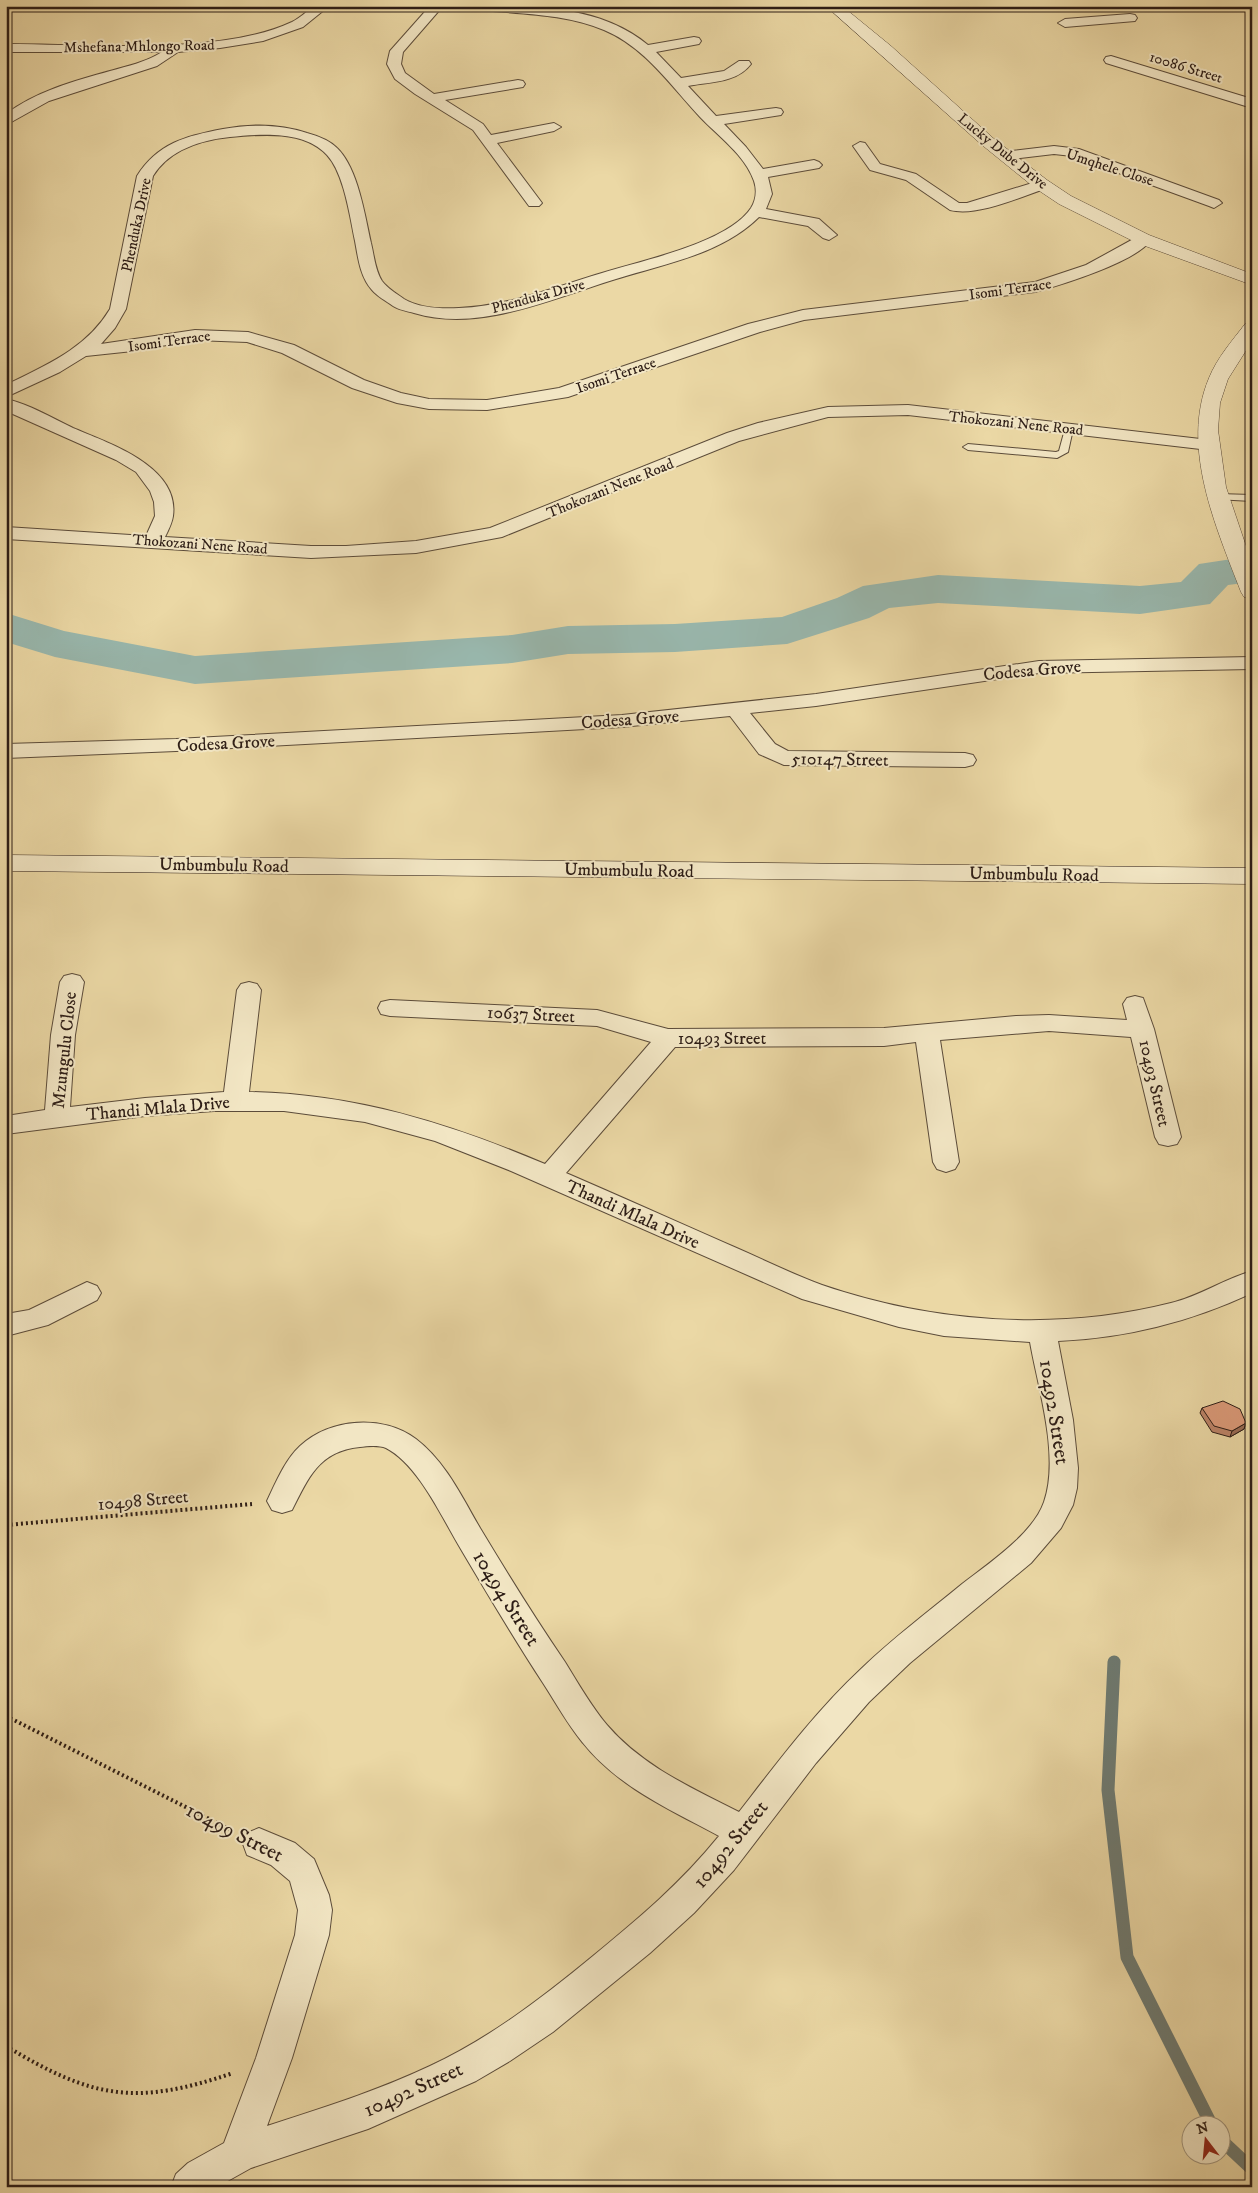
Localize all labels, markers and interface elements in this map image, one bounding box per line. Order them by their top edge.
street label: Mshefana Mhlongo Road [63,36,215,57]
street label: 10086 Street [1147,47,1225,88]
street label: Lucky Dube Drive [954,109,1052,194]
street label: Umqhele Close [1064,144,1156,191]
street label: Phenduka Drive [117,176,156,274]
street label: Isomi Terrace [968,274,1053,305]
street label: Phenduka Drive [489,275,587,318]
street label: Isomi Terrace [127,326,212,357]
street label: Isomi Terrace [574,353,659,398]
street label: Thokozani Nene Road [948,407,1085,440]
street label: Thokozani Nene Road [544,454,677,523]
street label: Thokozani Nene Road [132,530,269,559]
street label: Codesa Grove [982,656,1082,686]
street label: Codesa Grove [580,706,680,734]
street label: Codesa Grove [177,730,276,758]
street label: 510147 Street [791,748,889,772]
street label: Umbumbulu Road [159,854,289,878]
street label: Umbumbulu Road [564,859,694,883]
street label: Umbumbulu Road [969,863,1099,887]
street label: Mzungulu Close [48,991,82,1110]
street label: 10637 Street [486,1002,576,1028]
street label: 10493 Street [678,1028,767,1050]
street label: 10493 Street [1133,1038,1175,1129]
street label: Thandi Mlala Drive [85,1092,231,1126]
street label: Thandi Mlala Drive [562,1176,703,1254]
street label: 10492 Street [1033,1358,1075,1467]
street label: 10498 Street [97,1486,190,1516]
street label: 10494 Street [467,1546,546,1651]
street label: 10492 Street [687,1795,774,1894]
street label: 10499 Street [181,1797,288,1869]
street label: 10492 Street [360,2056,467,2123]
north arrow [1180,2116,1230,2166]
text: N [1195,2118,1211,2139]

